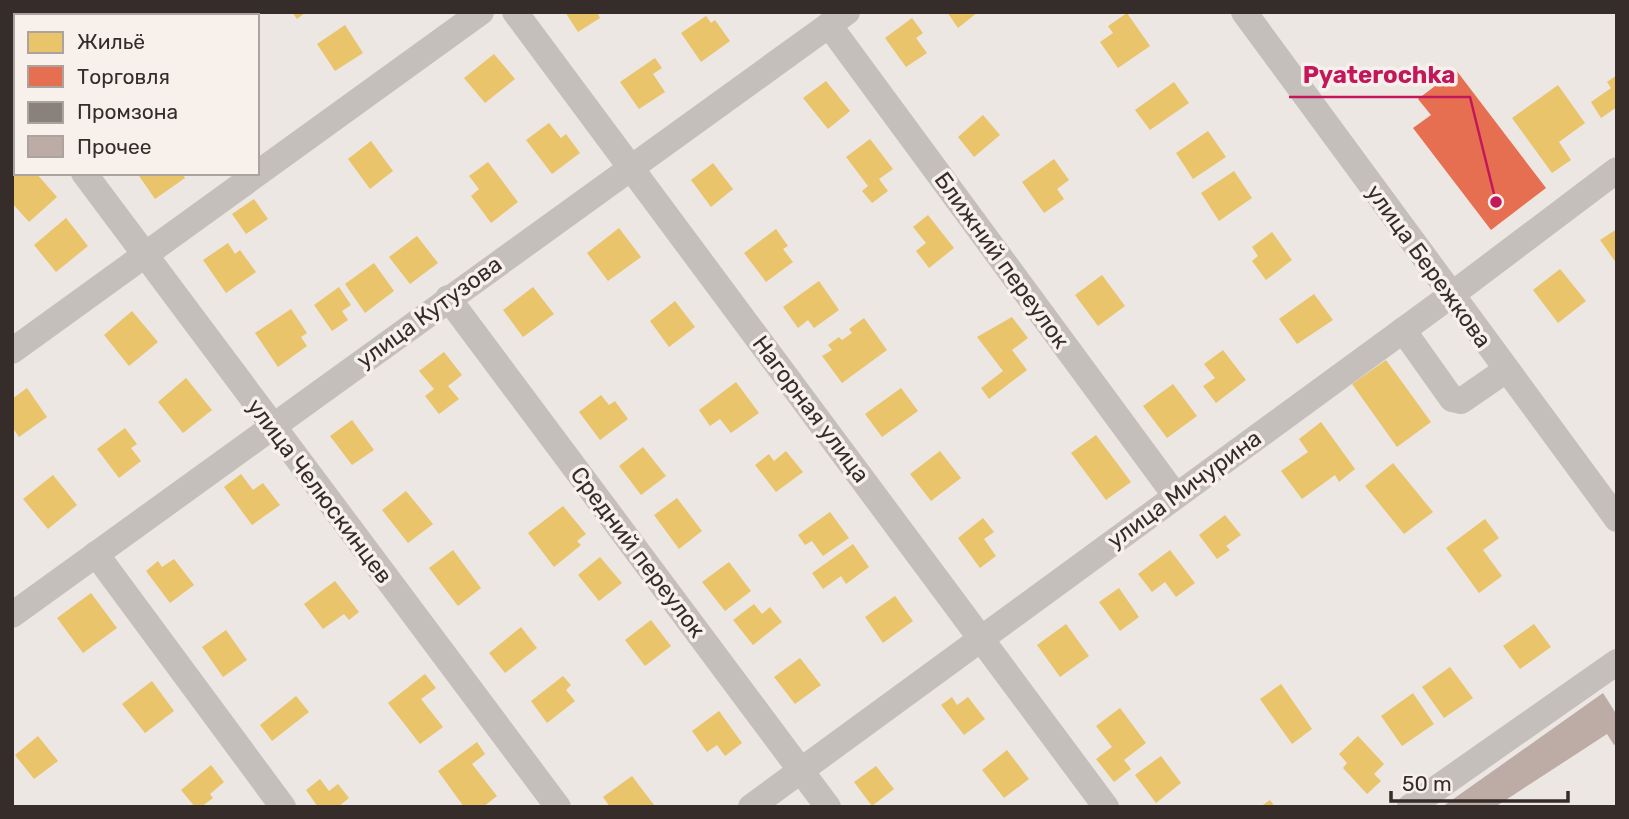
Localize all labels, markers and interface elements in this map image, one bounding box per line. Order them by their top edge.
legend [14,14,259,175]
text: Жильё [77,29,145,54]
callout: Pyaterochka [1289,52,1470,97]
text: Pyaterochka [1303,61,1455,89]
text: Торговля [77,64,170,89]
text: Промзона [77,99,178,124]
text: Прочее [77,134,152,159]
street label: Ближний переулок [929,166,1075,354]
street label: улица Бережкова [1360,179,1498,353]
street label: улица Кутузова [351,250,507,374]
street label: Нагорная улица [747,330,875,488]
street label: улица Челюскинцев [241,393,399,589]
street label: улица Мичурина [1101,424,1267,554]
street label: Средний переулок [565,461,711,643]
scale bar [1391,760,1568,804]
text: 50 m [1402,771,1452,796]

